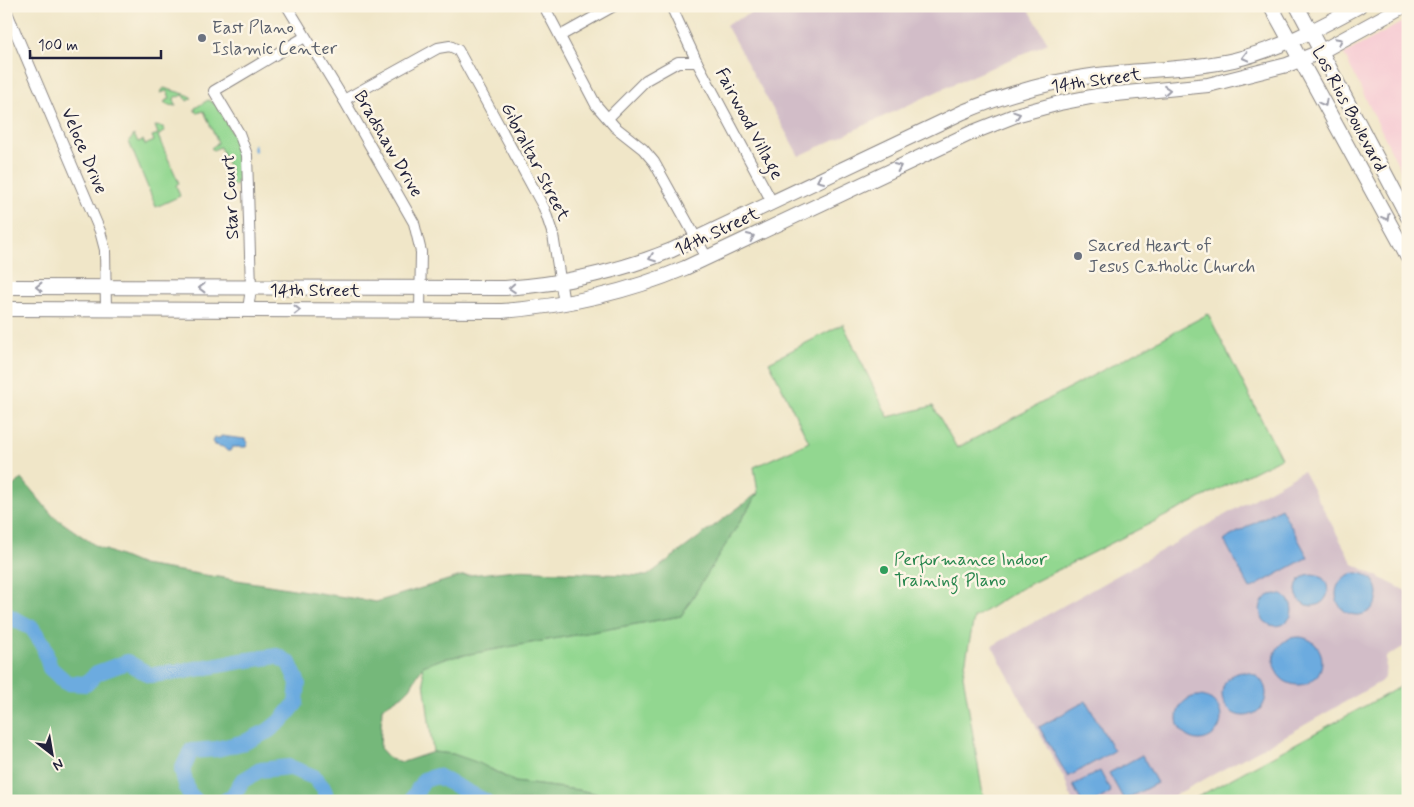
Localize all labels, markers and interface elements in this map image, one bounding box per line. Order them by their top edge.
place label: East Plano Islamic Center [212,16,338,61]
scale bar [30,28,161,60]
marker: East Plano Islamic Center [196,32,208,44]
text: 100 m [38,36,78,56]
one-way arrow [1334,38,1343,48]
street label: Los Rios Boulevard [1306,42,1392,176]
one-way arrow [1241,51,1250,62]
street label: 14th Street [1049,63,1143,99]
street label: Fairwood Village [708,64,789,185]
one-way arrow [1163,85,1171,96]
street label: Bradshaw Drive [348,86,428,202]
one-way arrow [1318,98,1328,107]
street label: Gibraltar Street [495,99,575,226]
street label: Veloce Drive [55,104,113,198]
one-way arrow [1012,111,1020,121]
street label: Star Court [217,154,245,240]
one-way arrow [893,163,902,174]
one-way arrow [817,173,826,183]
street label: 14th Street [671,202,763,262]
one-way arrow [1379,211,1389,220]
one-way arrow [746,233,755,243]
place label: Sacred Heart of Jesus Catholic Church [1088,234,1255,279]
marker: Sacred Heart of Jesus Catholic Church [1072,250,1084,262]
one-way arrow [648,251,657,262]
street label: 14th Street [270,279,361,303]
one-way arrow [35,282,43,293]
one-way arrow [508,282,516,293]
one-way arrow [198,283,206,293]
one-way arrow [294,305,301,315]
place label: Performance Indoor Training Plano [894,548,1048,595]
marker: Performance Indoor Training Plano [878,564,890,576]
north arrow [28,730,78,780]
text: N [50,754,67,774]

